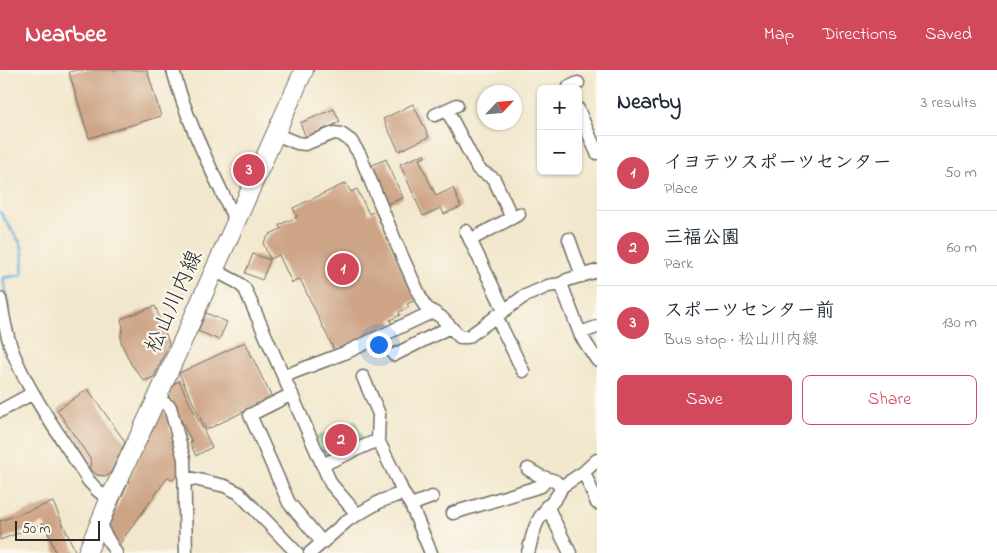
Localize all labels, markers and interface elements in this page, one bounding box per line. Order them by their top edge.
text: Nearbee [25,18,107,53]
text: Map [764,22,794,48]
text: Directions [822,22,897,48]
text: Saved [925,22,972,48]
north arrow [477,85,522,130]
map controls [537,85,582,175]
button: + [537,85,582,130]
text: Nearby [617,88,681,118]
text: 3 results [921,91,977,115]
button: − [537,130,582,175]
text: イヨテツスポーツセンター [664,150,892,177]
pin: 3 [233,151,265,189]
text: 1 [630,161,636,185]
text: 50 m [945,161,977,185]
text: Place [664,177,698,201]
text: 三福公園 [664,225,740,252]
text: 2 [629,236,637,260]
text: 60 m [947,236,977,260]
street label: 松山川内線 [138,245,212,359]
pin: 1 [327,250,359,288]
text: Park [664,252,693,276]
text: スポーツセンター前 [664,298,835,325]
text: 3 [630,311,636,335]
text: 130 m [942,311,977,335]
text: Bus stop · 松山川内線 [664,328,818,352]
your location [366,332,392,358]
button: Save [617,375,792,425]
button: Share [802,375,977,425]
pin: 2 [325,421,357,459]
scale bar [15,518,100,541]
text: 50 m [22,519,50,540]

